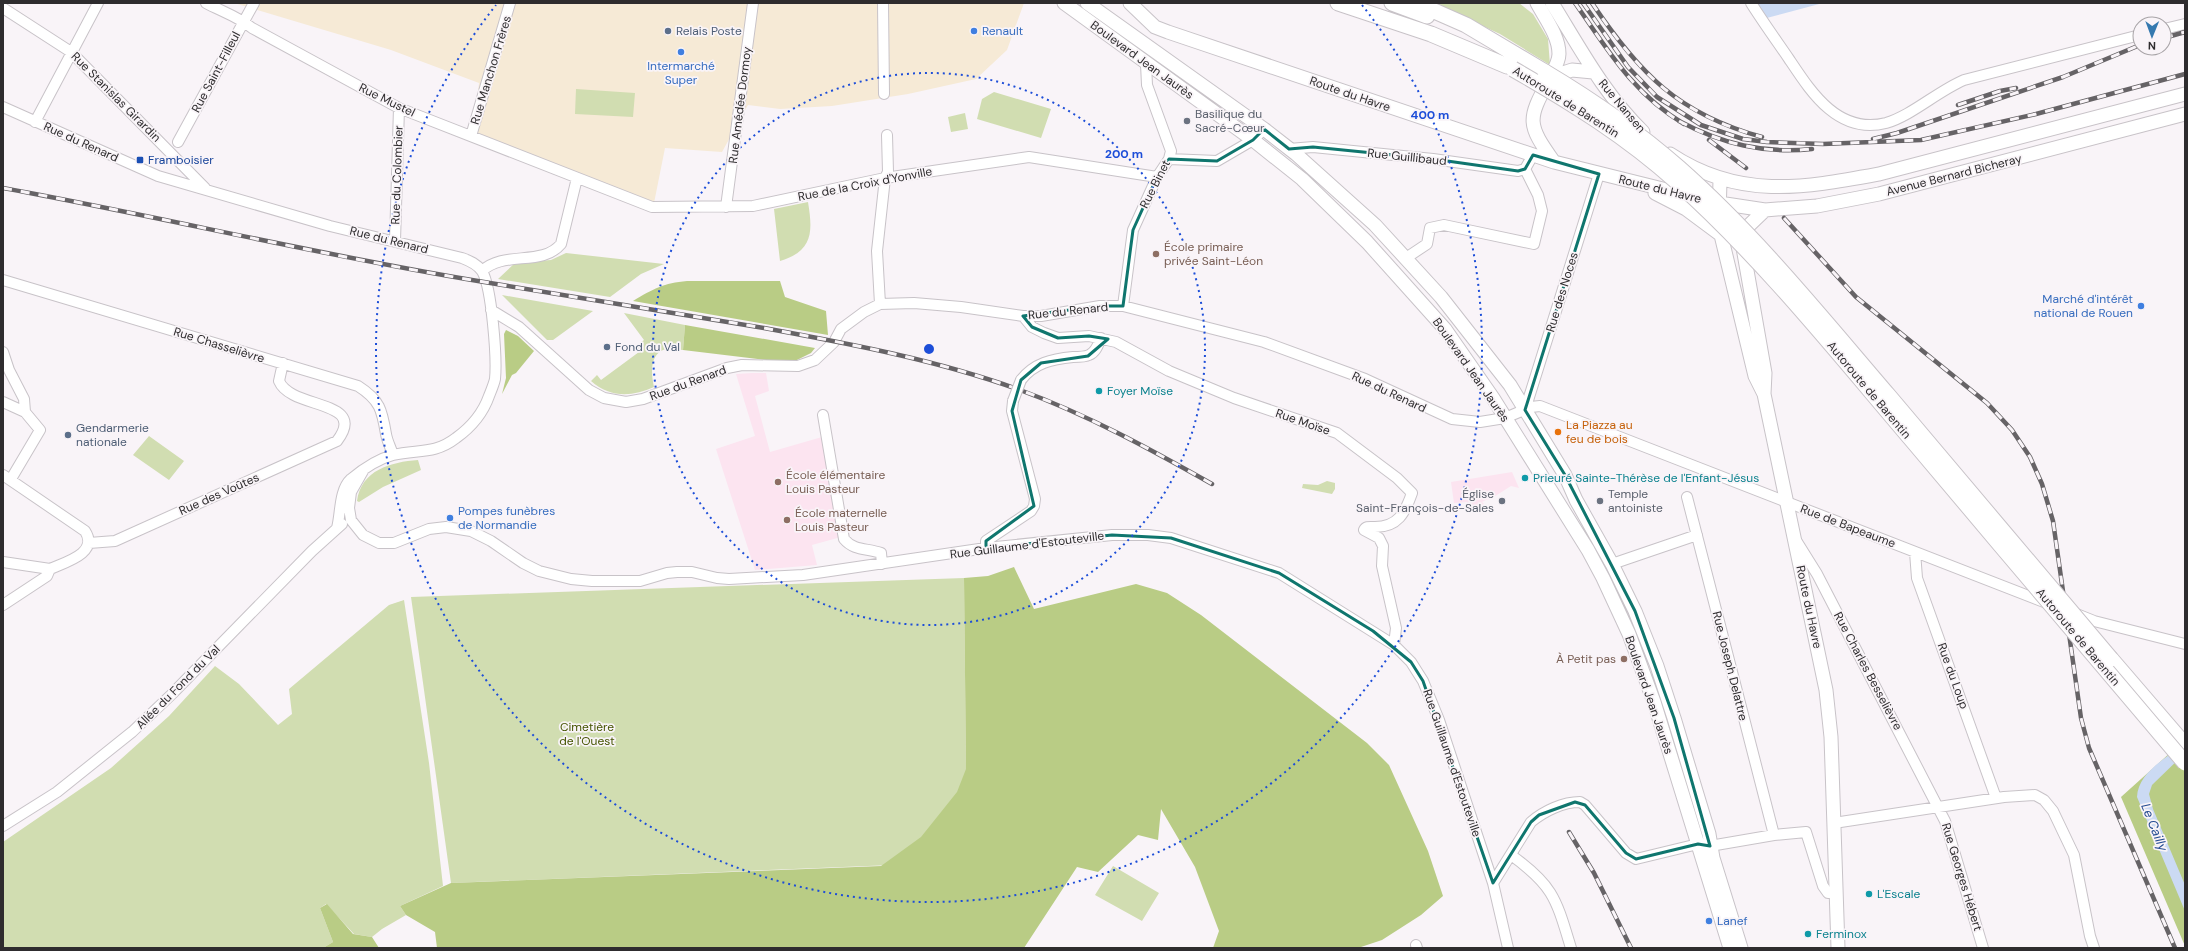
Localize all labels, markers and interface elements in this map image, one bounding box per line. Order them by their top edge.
street label: Rue Manchon Frères [467,14,515,126]
north arrow [2132,16,2172,56]
street label: Boulevard Jean Jaurès [1087,17,1197,103]
place label: Relais Poste [676,23,742,39]
place label: Renault [982,23,1024,39]
marker: Relais Poste [663,26,673,36]
marker: Renault [969,26,979,36]
street label: Rue Saint-Filleul [188,29,244,115]
text: N [2148,39,2156,53]
street label: Rue Amédée Dormoy [725,45,755,164]
marker: Intermarché Super [676,47,686,57]
street label: Rue Stanislas Girardin [68,49,164,145]
place label: Intermarché Super [647,58,715,88]
street label: Autoroute de Barentin [1510,63,1622,141]
street label: Route du Havre [1307,73,1393,115]
street label: Rue Nansen [1595,76,1649,136]
street label: Rue Mustel [356,79,418,121]
place label: Basilique du Sacré-Cœur [1195,106,1265,136]
text: 400 m [1411,107,1449,123]
marker: Basilique du Sacré-Cœur [1182,116,1192,126]
street label: Rue du Renard [41,118,121,166]
street label: Rue du Colombier [387,124,407,225]
street label: Rue Guillibaud [1367,145,1447,169]
text: 200 m [1105,146,1143,162]
street label: Avenue Bernard Bicheray [1885,150,2024,200]
place label: Framboisier [148,152,214,168]
marker: Framboisier [135,155,145,165]
street label: Rue Binet [1136,157,1174,211]
street label: Rue de la Croix d'Yonville [796,163,934,205]
street label: Route du Havre [1617,171,1703,207]
street label: Rue du Renard [348,223,430,257]
place label: École primaire privée Saint-Léon [1164,239,1263,269]
marker: École primaire privée Saint-Léon [1151,249,1161,259]
street label: Rue des Noces [1542,250,1582,334]
place label: Marché d'intérêt national de Rouen [2034,291,2133,321]
street label: Rue du Renard [1027,299,1109,323]
marker: Marché d'intérêt national de Rouen [2136,301,2146,311]
street label: Boulevard Jean Jaurès [1429,315,1513,425]
street label: Rue Chasselièvre [172,324,267,367]
street label: Autoroute de Barentin [1823,338,1915,442]
place label: Fond du Val [615,339,680,355]
marker: Fond du Val [602,342,612,352]
centre of rings [922,342,936,356]
street label: Rue du Renard [648,362,728,404]
street label: Rue du Renard [1349,368,1429,416]
place label: Foyer Moïse [1107,383,1173,399]
marker: Foyer Moïse [1094,386,1104,396]
street label: Rue Moïse [1274,405,1333,439]
place label: La Piazza au feu de bois [1566,417,1633,447]
place label: Gendarmerie nationale [76,420,149,450]
marker: La Piazza au feu de bois [1553,427,1563,437]
marker: Gendarmerie nationale [63,430,73,440]
place label: École élémentaire Louis Pasteur [786,467,885,497]
street label: Rue des Voûtes [176,469,262,519]
place label: Prieuré Sainte-Thérèse de l'Enfant-Jésus [1533,470,1759,486]
marker: Prieuré Sainte-Thérèse de l'Enfant-Jésus [1520,473,1530,483]
marker: École élémentaire Louis Pasteur [773,477,783,487]
place label: Église Saint-François-de-Sales [1356,486,1494,516]
place label: Temple antoiniste [1608,486,1663,516]
marker: Église Saint-François-de-Sales [1497,496,1507,506]
marker: Temple antoiniste [1595,496,1605,506]
street label: Rue de Bapeaume [1798,501,1898,552]
place label: Pompes funèbres de Normandie [458,503,555,533]
place label: École maternelle Louis Pasteur [795,505,887,535]
marker: Pompes funèbres de Normandie [445,513,455,523]
marker: École maternelle Louis Pasteur [782,515,792,525]
street label: Rue Guillaume d'Estouteville [949,528,1105,562]
street label: Route du Havre [1792,564,1826,650]
street label: Autoroute de Barentin [2032,585,2124,689]
street label: Rue Charles Besselièvre [1830,609,1906,733]
street label: Rue Joseph Delattre [1709,610,1751,723]
street label: Boulevard Jean Jaurès [1621,634,1677,756]
street label: Allée du Fond du Val [132,641,224,733]
street label: Rue du Loup [1934,641,1972,711]
place label: À Petit pas [1556,651,1616,667]
marker: À Petit pas [1619,654,1629,664]
street label: Rue Guillaume d'Estouteville [1419,687,1485,839]
park label: Cimetière de l'Ouest [559,719,615,749]
water label: Le Cailly [2137,801,2172,854]
street label: Rue Georges Hébert [1938,821,1986,933]
place label: L'Escale [1877,886,1920,902]
marker: L'Escale [1864,889,1874,899]
place label: Lanef [1717,913,1748,929]
marker: Lanef [1704,916,1714,926]
place label: Ferminox [1816,926,1867,942]
marker: Ferminox [1803,929,1813,939]

